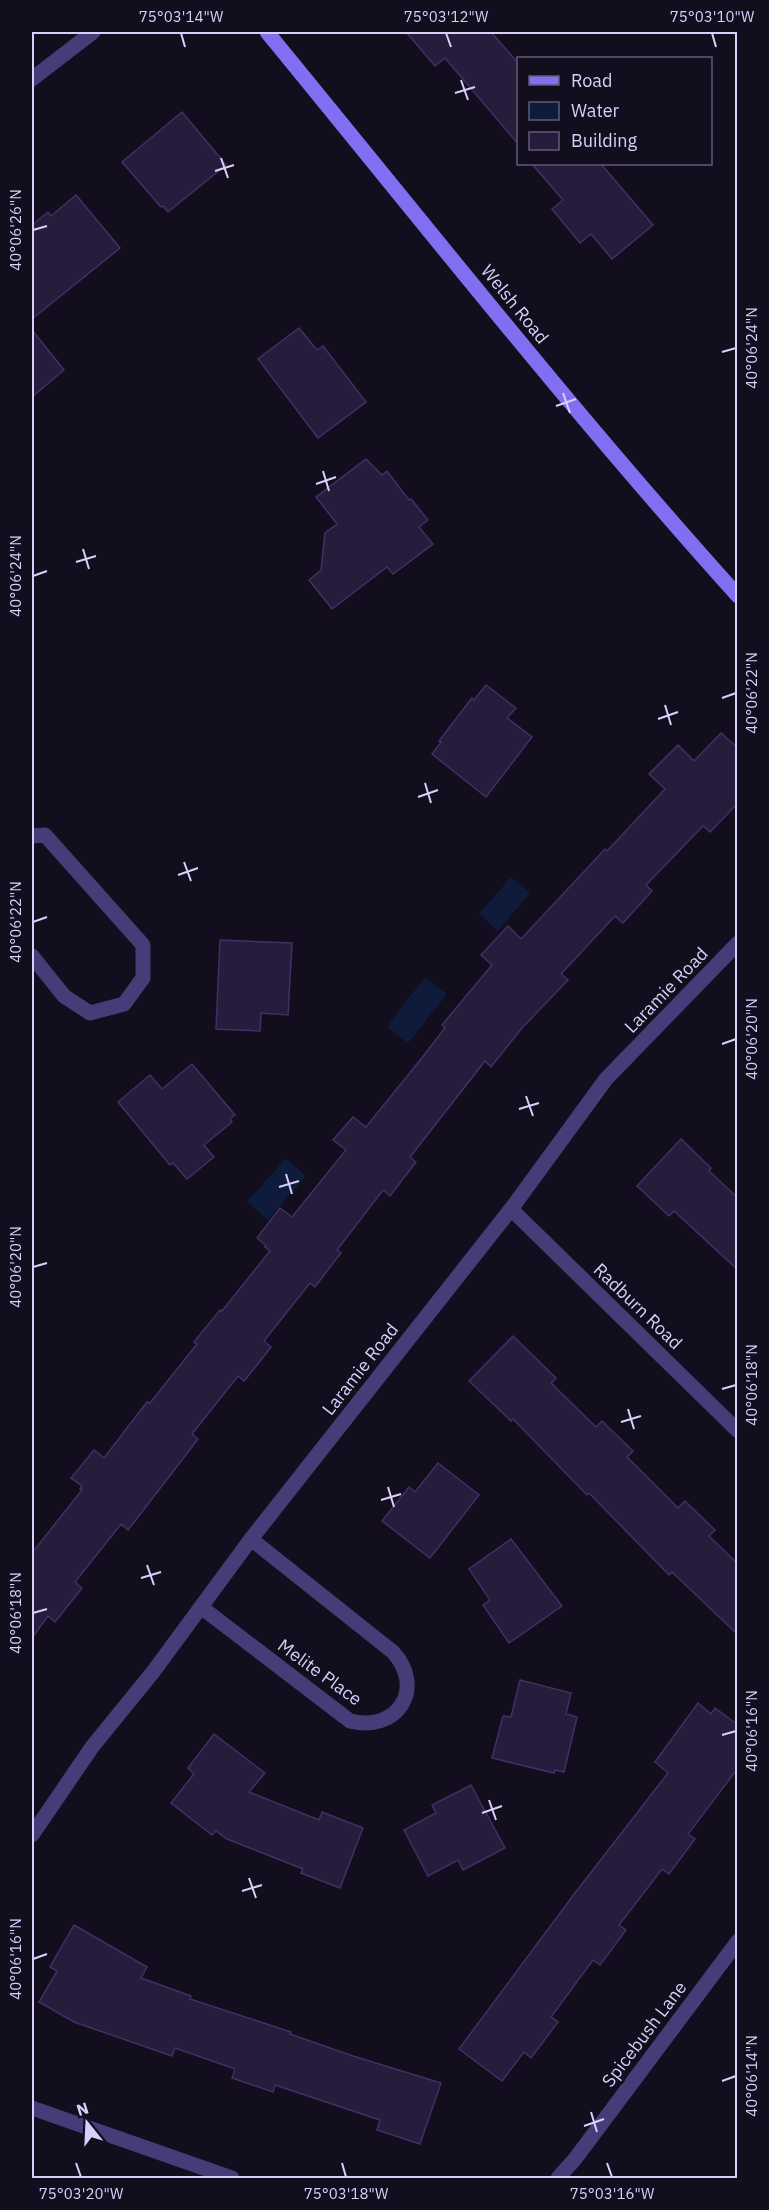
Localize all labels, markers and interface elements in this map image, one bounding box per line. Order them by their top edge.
text: 75°03'14"W [139,7,224,26]
text: 75°03'12"W [404,7,489,26]
text: 75°03'10"W [670,7,755,26]
legend [517,57,712,165]
text: Road [571,69,612,92]
text: Water [571,99,620,122]
text: Building [571,129,638,152]
text: 40°06'26"N [6,189,25,271]
street label: Welsh Road [476,260,554,348]
text: 40°06'24"N [742,307,761,389]
text: 40°06'24"N [6,535,25,617]
text: 40°06'22"N [742,652,761,734]
text: 40°06'22"N [6,881,25,963]
street label: Laramie Road [619,942,713,1038]
text: 40°06'20"N [742,998,761,1080]
text: 40°06'20"N [6,1226,25,1308]
street label: Radburn Road [589,1258,687,1354]
street label: Laramie Road [317,1318,403,1420]
text: 40°06'18"N [742,1344,761,1426]
text: 40°06'18"N [6,1572,25,1654]
street label: Melite Place [273,1634,367,1710]
text: 40°06'16"N [742,1690,761,1772]
text: 40°06'16"N [6,1918,25,2000]
street label: Spicebush Lane [597,1976,691,2092]
text: 40°06'14"N [742,2035,761,2117]
north arrow [57,2093,117,2153]
text: N [74,2097,91,2120]
text: 75°03'20"W [39,2184,124,2203]
text: 75°03'18"W [304,2184,389,2203]
text: 75°03'16"W [570,2184,655,2203]

